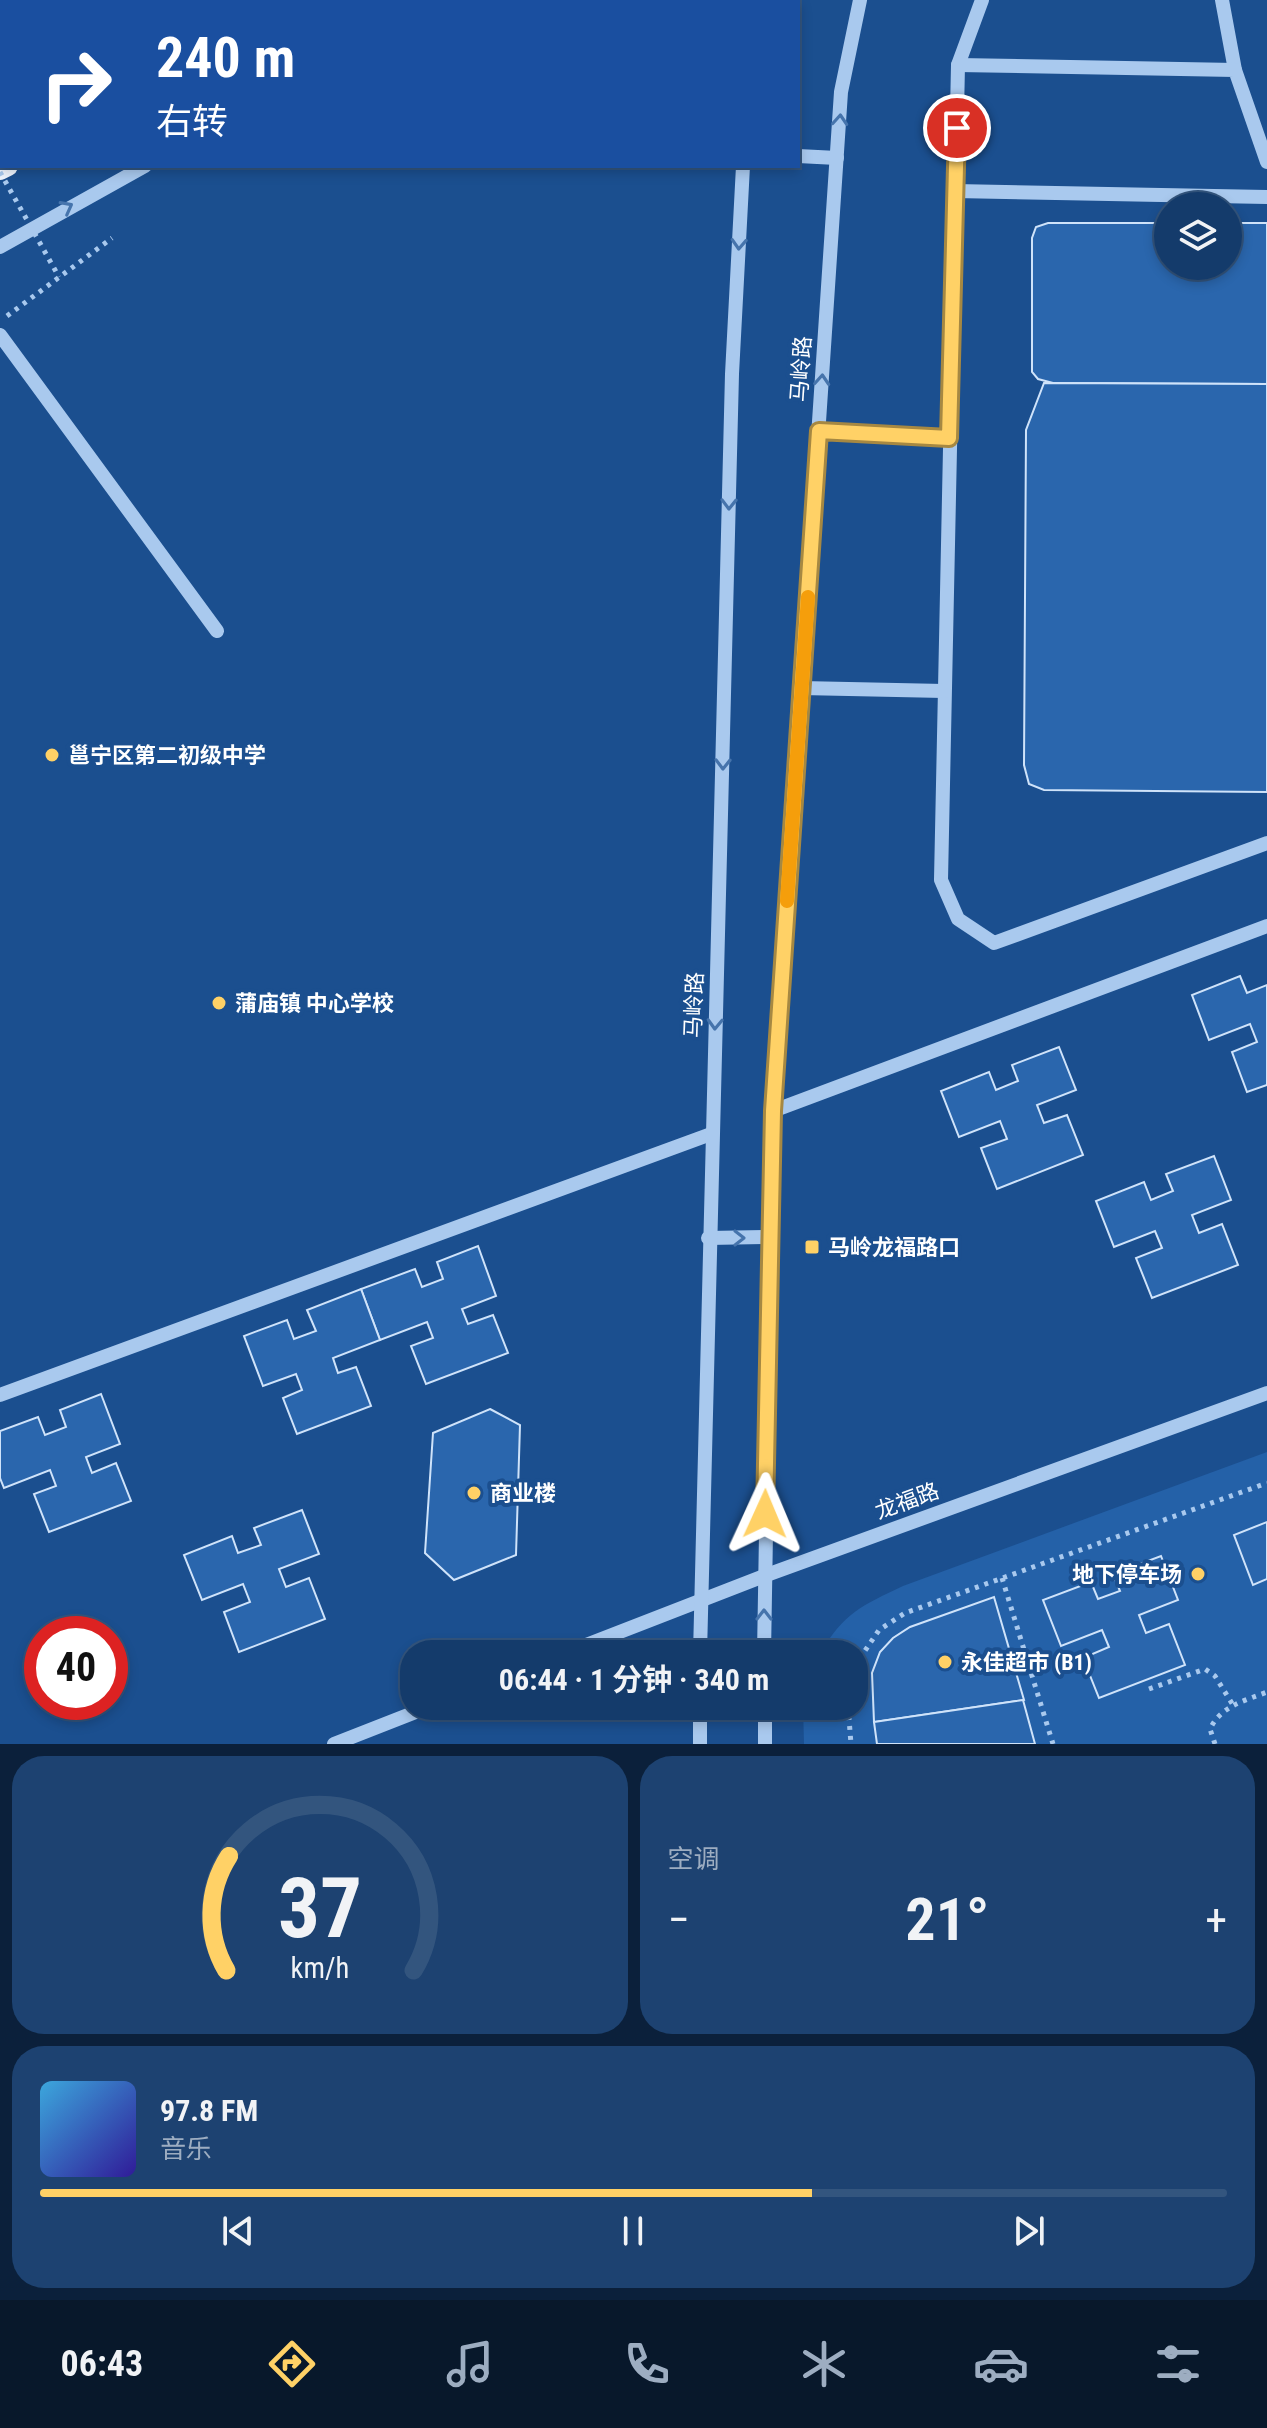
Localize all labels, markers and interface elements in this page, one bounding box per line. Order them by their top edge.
text: 240 m [156,25,295,91]
icon: right [24,32,128,136]
pin [923,94,991,162]
text: 右转 [156,101,228,143]
icon: arrive [935,106,979,150]
one-way arrow [831,113,848,126]
map controls [1154,192,1242,280]
button: layers [1154,192,1242,280]
one-way arrow [58,201,73,217]
one-way arrow [730,238,747,251]
street label: 马岭路 [786,335,816,403]
one-way arrow [813,373,830,386]
one-way arrow [720,498,738,511]
place label: 邕宁区第二初级中学 [68,743,266,768]
marker: 邕宁区第二初级中学 [43,746,61,764]
one-way arrow [714,758,731,771]
street label: 马岭路 [680,972,708,1038]
place label: 蒲庙镇 中心学校 [235,991,394,1016]
marker: 蒲庙镇 中心学校 [210,994,228,1012]
one-way arrow [706,1018,723,1030]
one-way arrow [733,1229,746,1246]
place label: 马岭龙福路口 [828,1235,960,1260]
marker: 马岭龙福路口 [803,1238,821,1256]
position arrow [723,1472,807,1556]
street label: 龙福路 [872,1478,942,1524]
place label: 商业楼 [490,1481,556,1506]
marker: 商业楼 [465,1484,483,1502]
place label: 地下停车场 [1072,1562,1182,1587]
marker: 地下停车场 [1189,1565,1207,1583]
one-way arrow [755,1608,773,1621]
speed limit sign: 40 [24,1616,128,1720]
place label: 永佳超市 (B1) [961,1650,1092,1675]
marker: 永佳超市 (B1) [936,1653,954,1671]
text: 06:44 · 1 分钟 · 340 m [499,1662,769,1697]
text: 空调 [668,1844,720,1874]
text: 37 [278,1860,362,1957]
text: 21° [905,1884,989,1955]
text: − [668,1894,690,1946]
text: + [1205,1894,1227,1946]
text: km/h [290,1951,349,1985]
text: 97.8 FM [160,2093,258,2128]
text: 音乐 [160,2134,212,2164]
icon: previous [216,2209,260,2253]
icon: pause [611,2209,655,2253]
icon: next [1007,2209,1051,2253]
icon: directions [264,2336,320,2392]
icon: music [442,2336,498,2392]
icon: phone [619,2336,675,2392]
icon: climate [796,2336,852,2392]
icon: car [973,2336,1029,2392]
icon: filters [1150,2336,1206,2392]
text: 06:43 [61,2343,143,2385]

